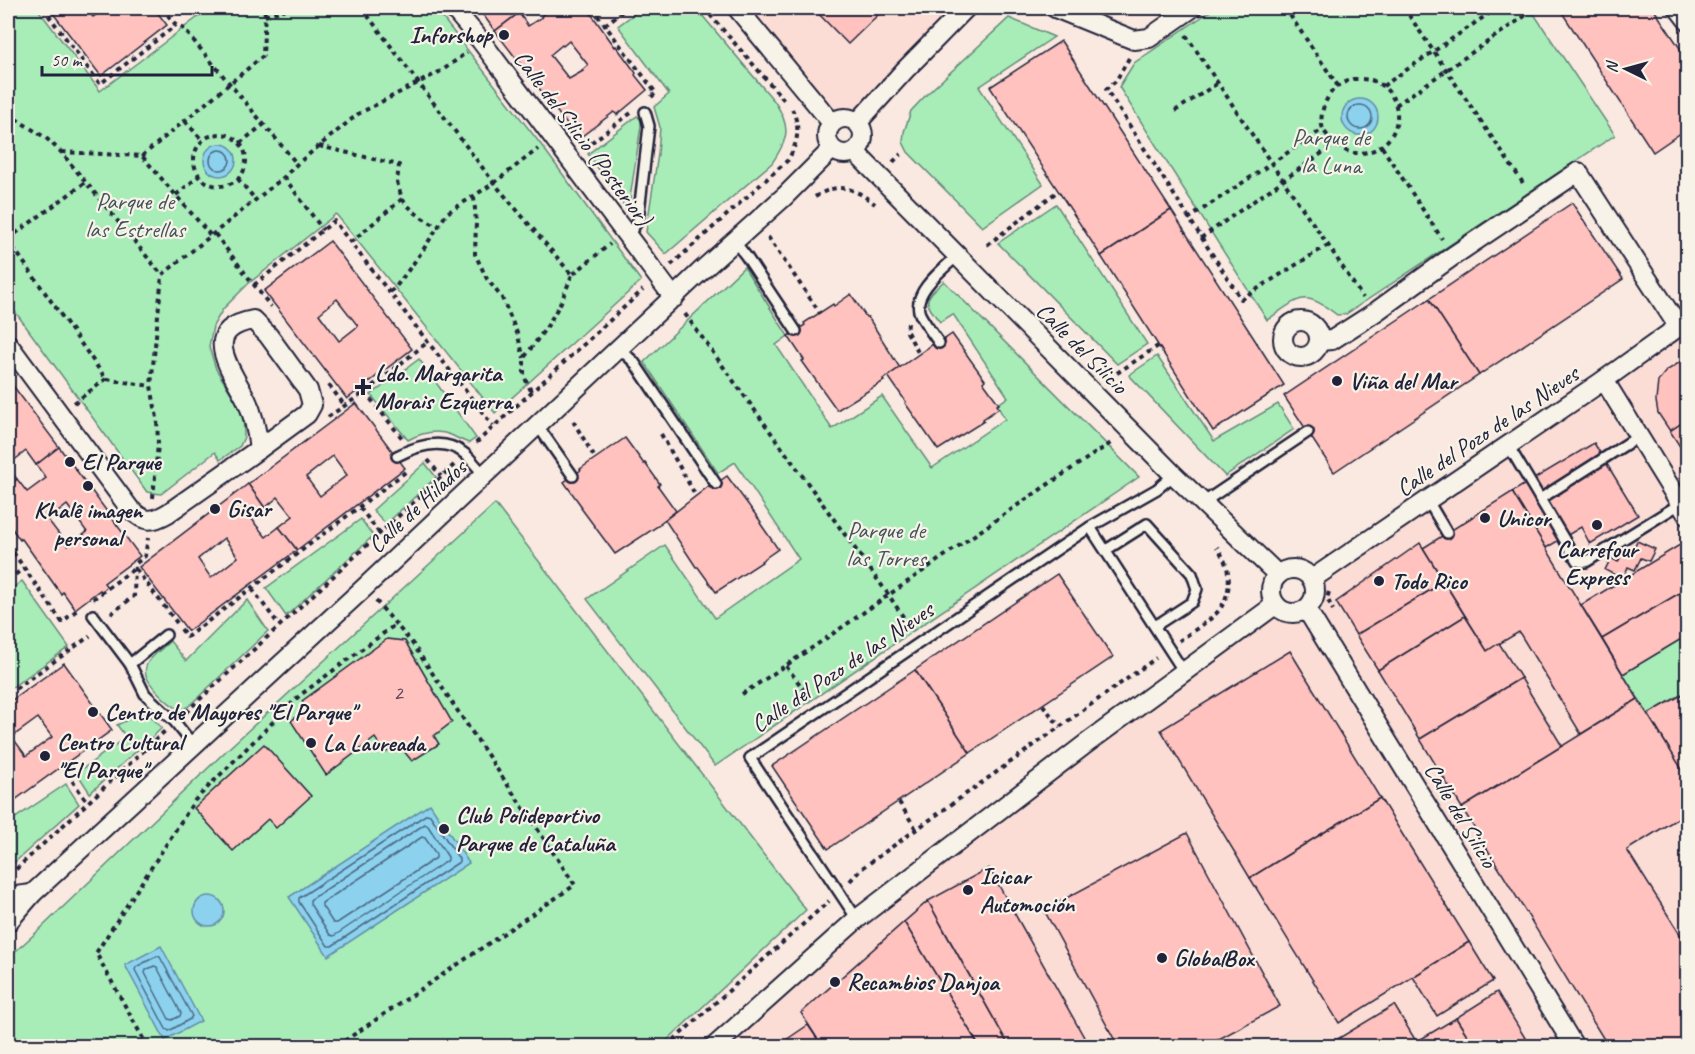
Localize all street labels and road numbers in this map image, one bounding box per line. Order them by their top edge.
street label: Calle del Silicio (Posterior) [507,44,660,233]
street label: Calle del Silicio [1030,296,1135,401]
street label: Calle del Pozo de las Nieves [1390,357,1586,503]
street label: Calle de Hilados [361,451,474,559]
street label: Calle del Pozo de las Nieves [745,593,941,739]
street label: Calle del Silicio [1418,757,1505,874]

